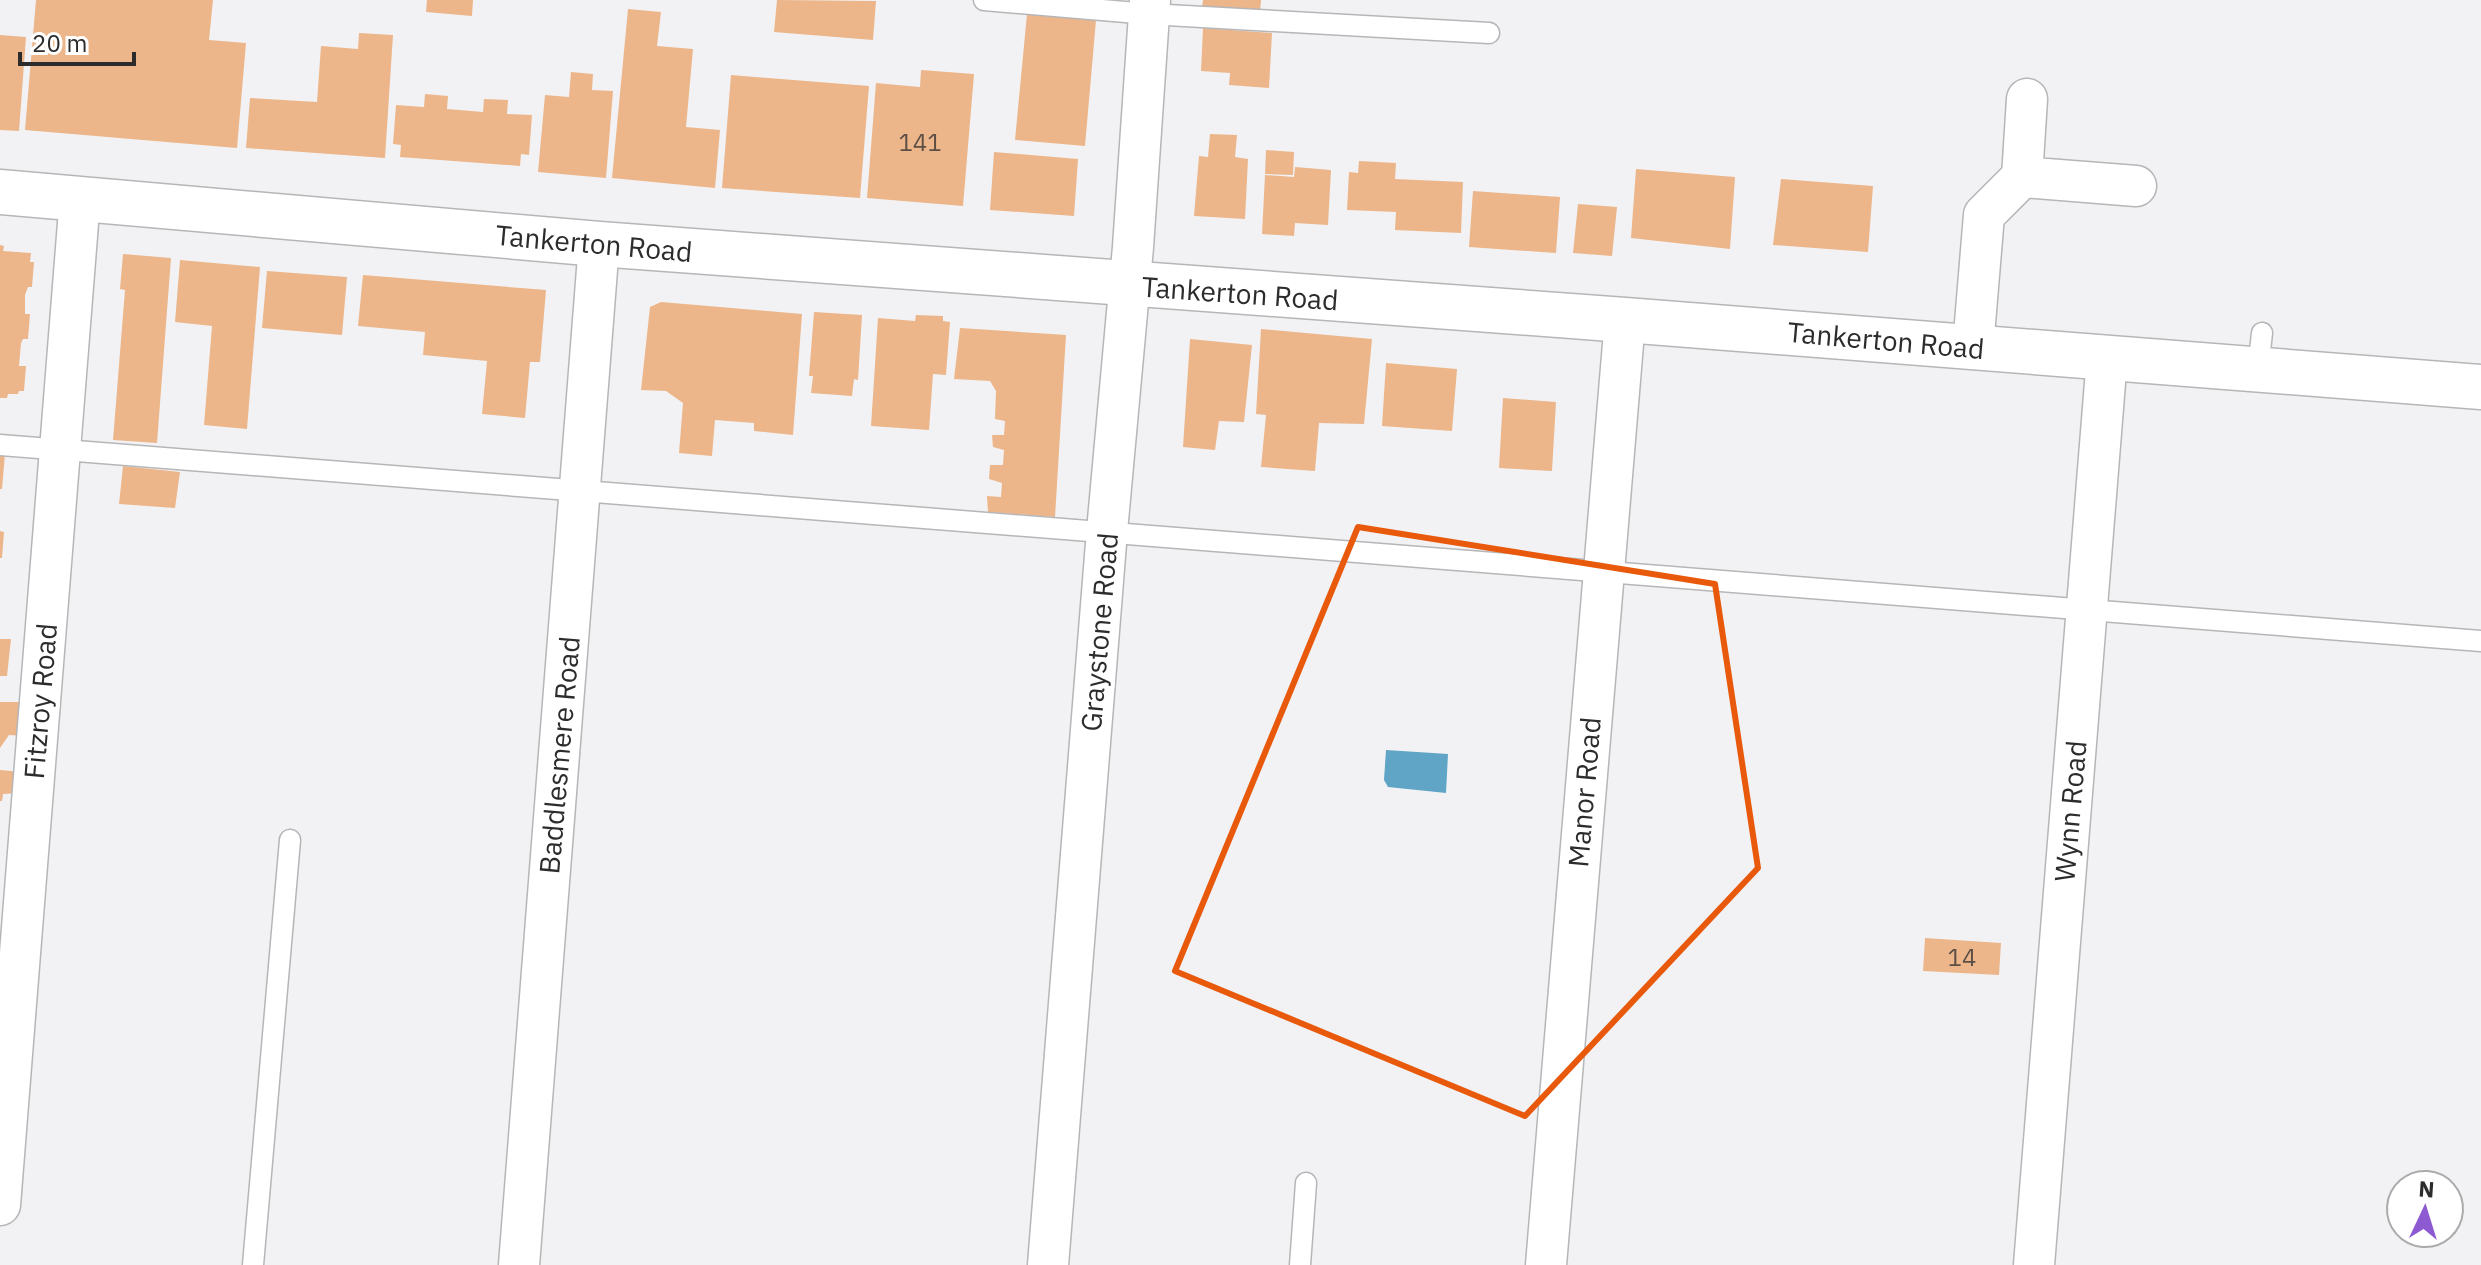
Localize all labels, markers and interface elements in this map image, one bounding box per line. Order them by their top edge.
scale bar [20,16,134,66]
text: 20 m [32,27,87,59]
house number: 141 [898,126,942,158]
street label: Tankerton Road [494,216,694,270]
street label: Tankerton Road [1140,268,1340,318]
street label: Tankerton Road [1786,313,1986,367]
street label: Graystone Road [1072,531,1126,733]
street label: Fitzroy Road [15,622,65,780]
street label: Baddlesmere Road [530,635,588,875]
street label: Manor Road [1559,715,1609,869]
street label: Wynn Road [2045,739,2095,883]
house number: 14 [1948,941,1976,973]
north arrow [2385,1169,2465,1249]
text: N [2417,1174,2435,1204]

